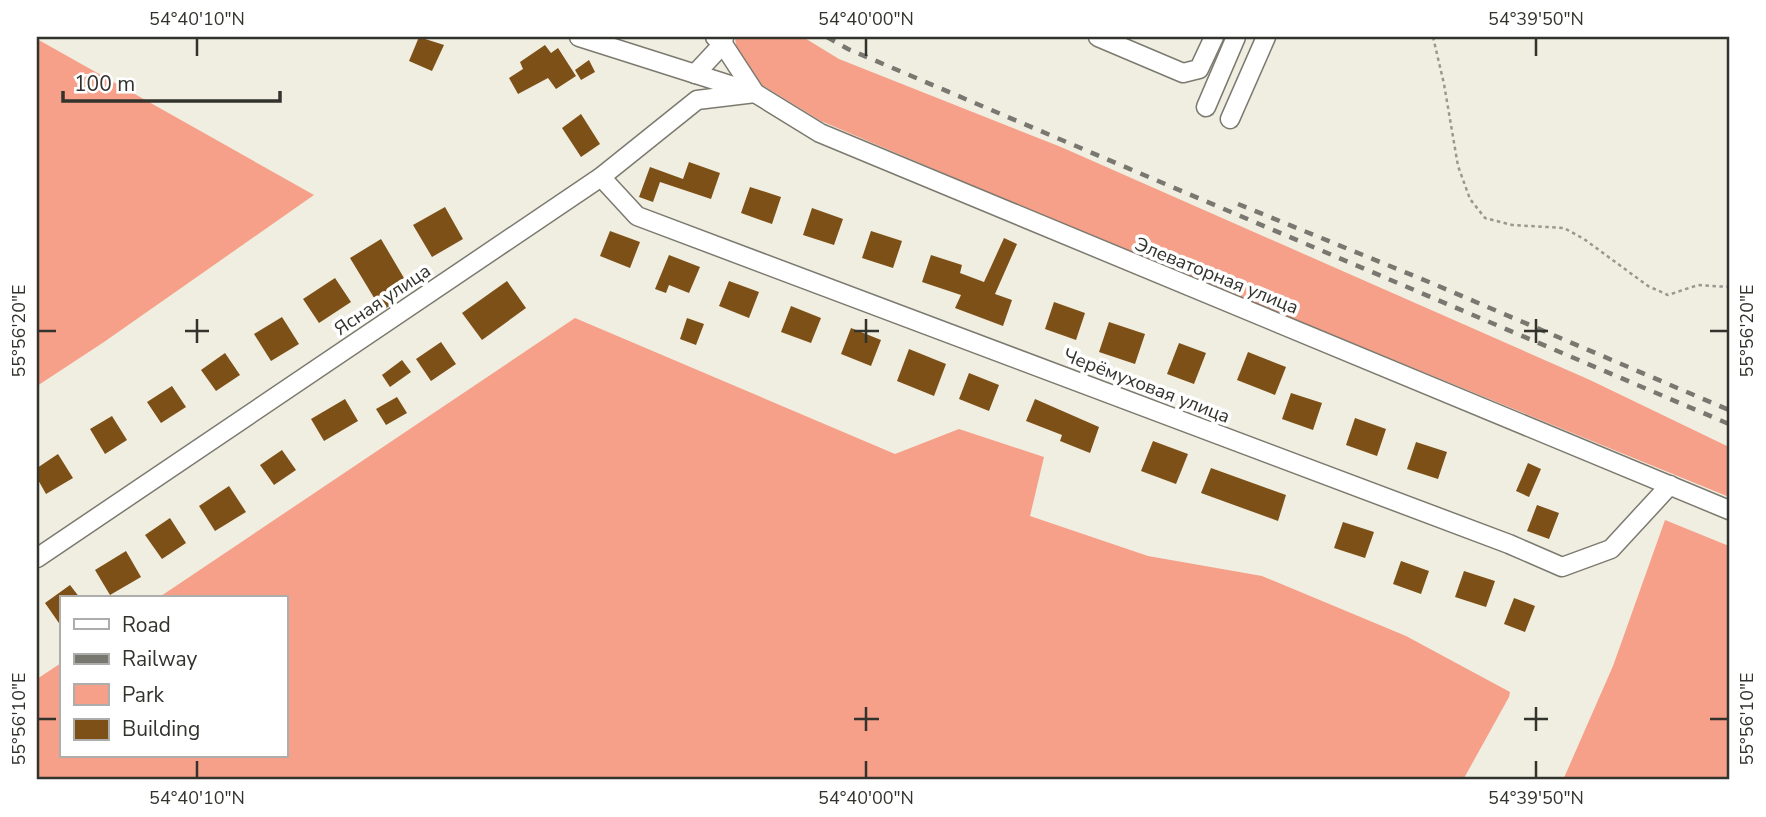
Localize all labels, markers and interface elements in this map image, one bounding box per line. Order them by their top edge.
text: 54°40'10"N [149,7,245,31]
text: 54°40'00"N [818,7,914,31]
text: 54°39'50"N [1488,7,1584,31]
scale bar [63,60,280,104]
text: 100 m [74,70,135,98]
street label: Элеваторная улица [1131,231,1302,321]
street label: Ясная улица [329,258,436,342]
text: 55°56'20"E [7,285,31,378]
text: 55°56'20"E [1735,285,1759,378]
street label: Черёмуховая улица [1060,342,1234,430]
legend [60,596,287,758]
text: Road [122,611,171,639]
text: Railway [122,645,197,673]
text: 55°56'10"E [7,673,31,766]
text: 55°56'10"E [1735,673,1759,766]
text: Park [122,681,164,709]
text: Building [122,715,200,743]
text: 54°40'10"N [149,786,245,810]
text: 54°40'00"N [818,786,914,810]
text: 54°39'50"N [1488,786,1584,810]

